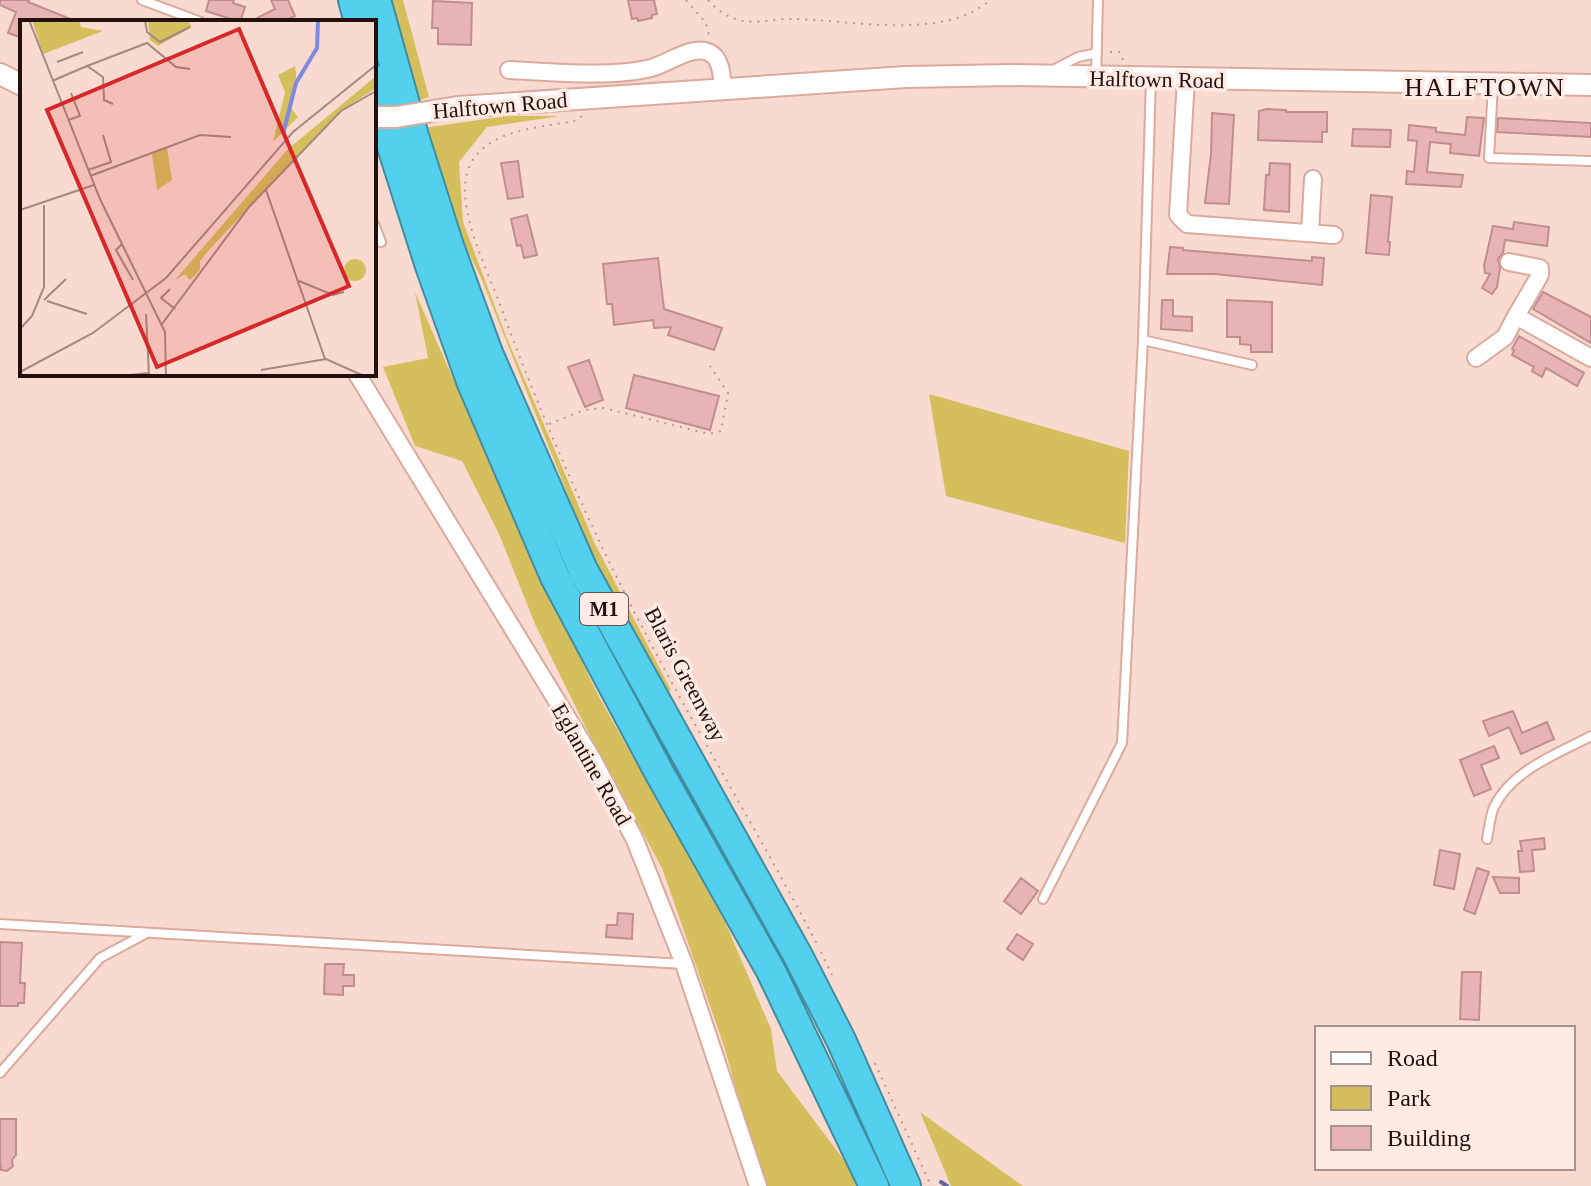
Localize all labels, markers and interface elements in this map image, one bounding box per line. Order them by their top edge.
inset map [20,20,376,376]
street label: Halftown Road [1089,66,1225,93]
district label: HALFTOWN [1404,73,1566,102]
street label: Halftown Road [432,87,568,124]
road number: M1 [580,593,628,625]
street label: Blaris Greenway [640,603,731,746]
street label: Eglantine Road [547,699,636,829]
legend [1315,1026,1575,1170]
text: Road [1387,1045,1438,1071]
text: Park [1387,1085,1431,1111]
text: Building [1387,1125,1471,1151]

